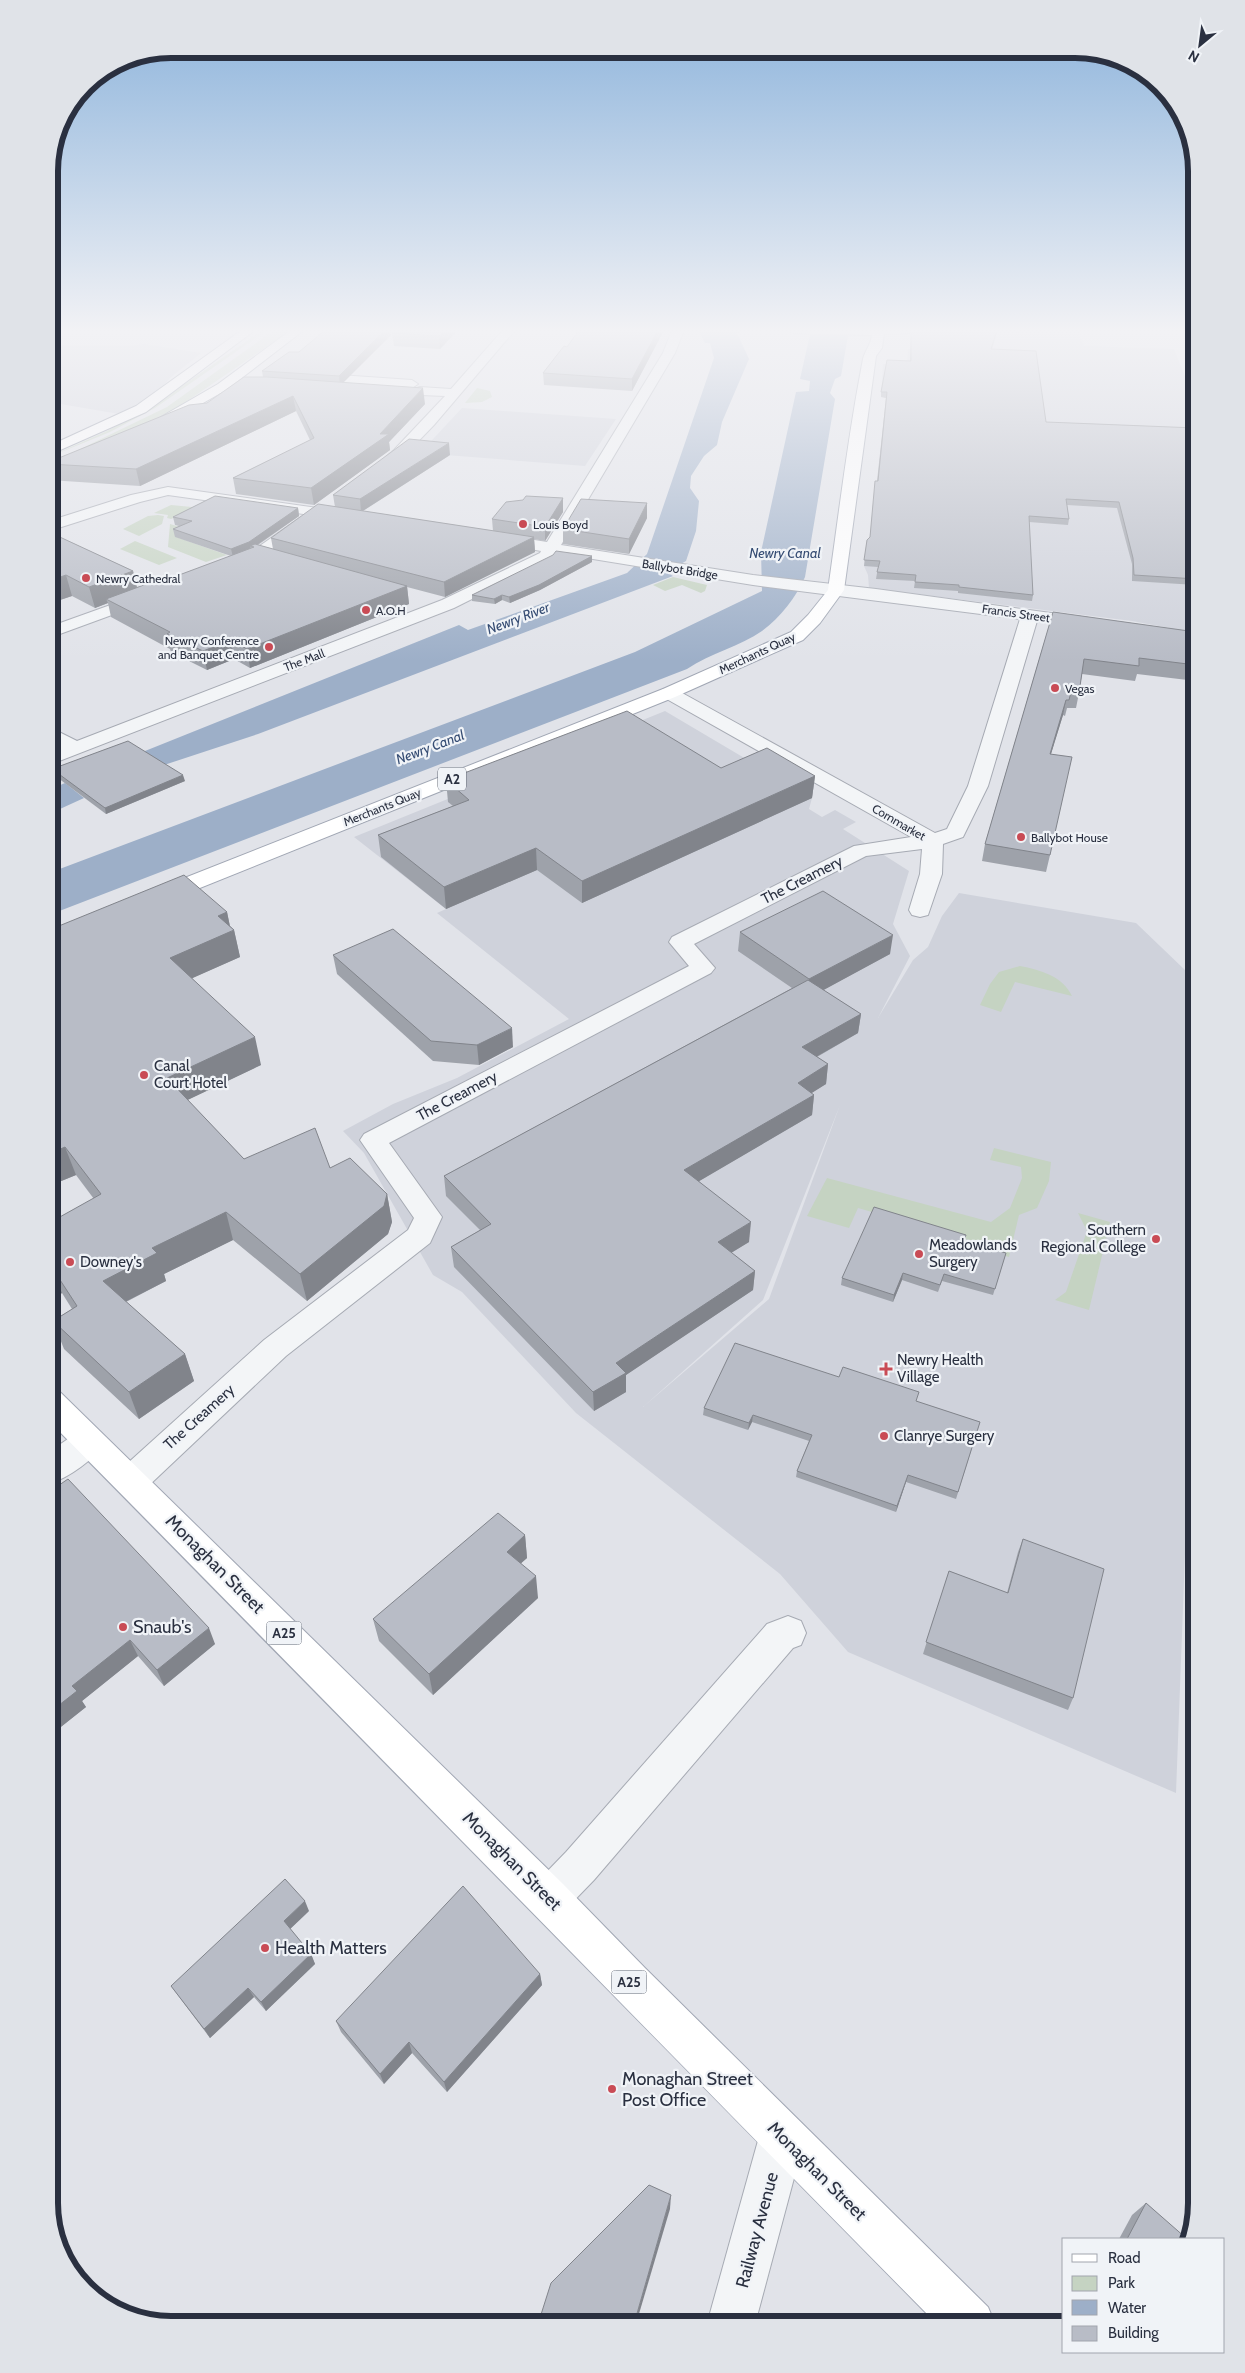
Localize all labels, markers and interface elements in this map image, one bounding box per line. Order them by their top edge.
north arrow [1175,20,1225,70]
text: N [1185,46,1202,67]
place label: Louis Boyd [533,517,588,532]
marker: Louis Boyd [517,518,529,530]
water label: Newry Canal [749,544,822,562]
street label: Ballybot Bridge [641,556,719,582]
place label: Newry Cathedral [96,571,181,586]
marker: Newry Cathedral [80,572,92,584]
water label: Newry River [484,598,553,638]
street label: Francis Street [981,601,1051,625]
place label: A.O.H [376,603,406,618]
marker: A.O.H [360,604,372,616]
street label: Merchants Quay [716,629,798,677]
place label: Newry Conference and Banquet Centre [158,633,259,662]
marker: Newry Conference and Banquet Centre [263,641,275,653]
street label: The Mall [281,645,327,675]
place label: Vegas [1065,681,1094,696]
marker: Vegas [1049,682,1061,694]
water label: Newry Canal [393,725,467,768]
road number: A2 [438,768,466,791]
street label: Merchants Quay [341,785,423,829]
street label: Cornmarket [869,801,929,843]
place label: Ballybot House [1031,830,1108,845]
marker: Ballybot House [1015,831,1027,843]
street label: The Creamery [758,852,846,908]
place label: Canal Court Hotel [154,1057,228,1092]
street label: The Creamery [414,1067,501,1125]
marker: Canal Court Hotel [138,1069,150,1081]
place label: Southern Regional College [1041,1221,1146,1256]
marker: Southern Regional College [1150,1233,1162,1245]
place label: Meadowlands Surgery [929,1236,1017,1271]
marker: Meadowlands Surgery [913,1248,925,1260]
place label: Downey's [80,1253,142,1271]
marker: Downey's [64,1256,76,1268]
place label: Newry Health Village [897,1351,984,1386]
marker: Newry Health Village [879,1362,893,1376]
street label: The Creamery [160,1380,238,1453]
place label: Clanrye Surgery [894,1427,995,1445]
marker: Clanrye Surgery [878,1430,890,1442]
street label: Monaghan Street [161,1510,269,1618]
place label: Snaub's [133,1616,191,1638]
marker: Snaub's [117,1621,129,1633]
road number: A25 [266,1622,302,1645]
street label: Monaghan Street [458,1807,566,1915]
place label: Health Matters [275,1937,387,1959]
marker: Health Matters [259,1942,271,1954]
road number: A25 [612,1970,646,1994]
place label: Monaghan Street Post Office [622,2068,753,2111]
marker: Monaghan Street Post Office [606,2083,618,2095]
street label: Monaghan Street [763,2117,871,2225]
street label: Railway Avenue [731,2170,783,2290]
legend [1062,2238,1225,2353]
text: Road [1108,2249,1141,2267]
text: Park [1108,2274,1135,2292]
text: Water [1108,2299,1146,2317]
text: Building [1108,2324,1159,2342]

